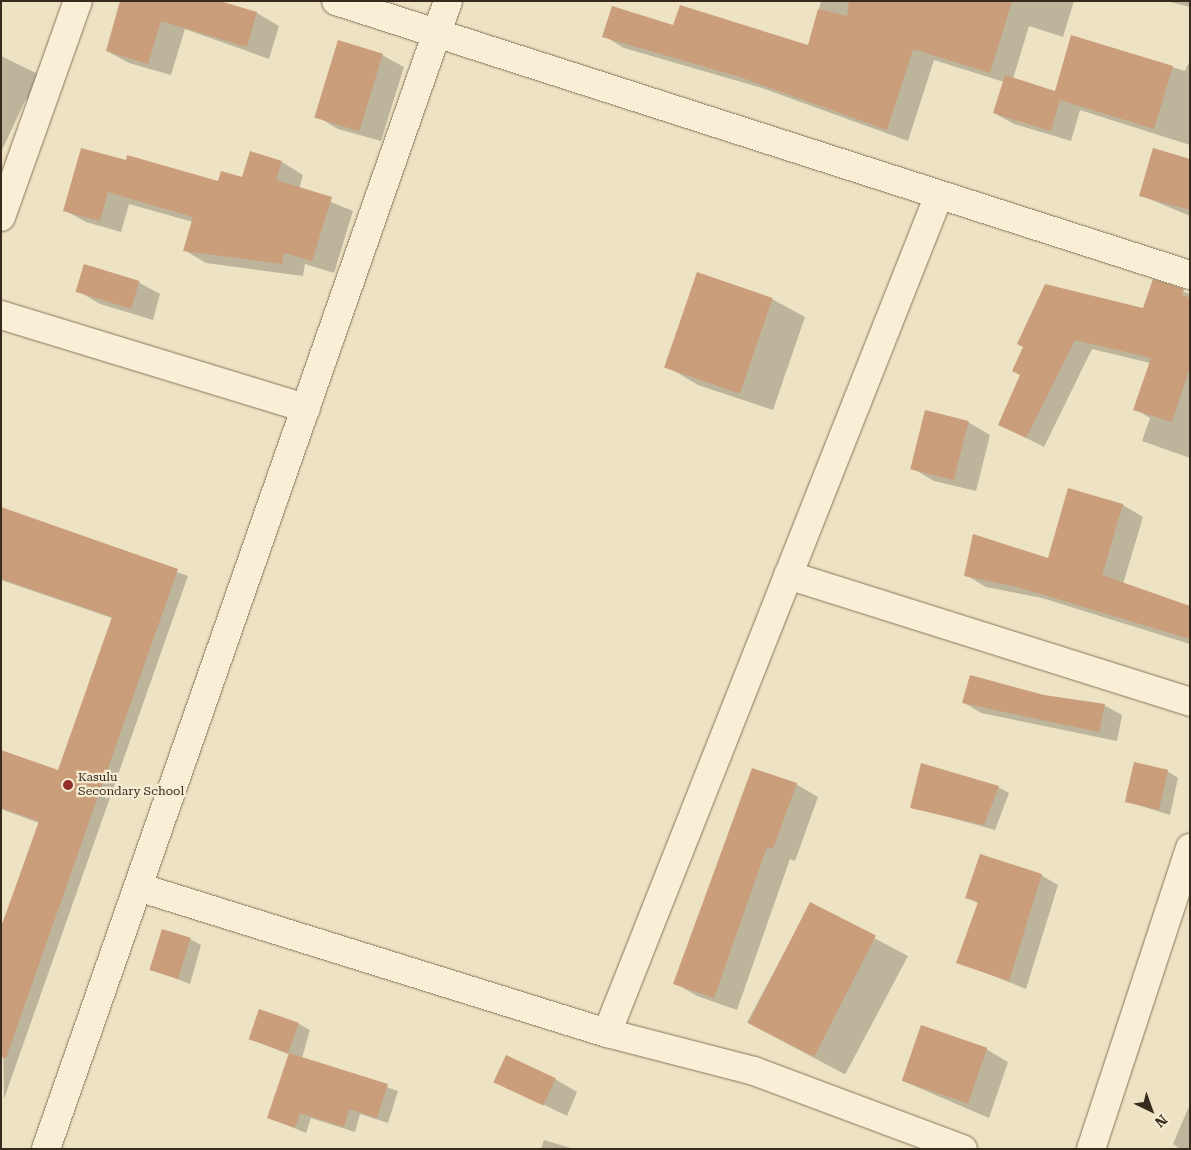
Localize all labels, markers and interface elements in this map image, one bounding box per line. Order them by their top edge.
place label: Kasulu Secondary School [78,771,184,799]
marker: Kasulu Secondary School [62,779,74,791]
north arrow [1126,1085,1176,1135]
text: N [1152,1112,1170,1131]

